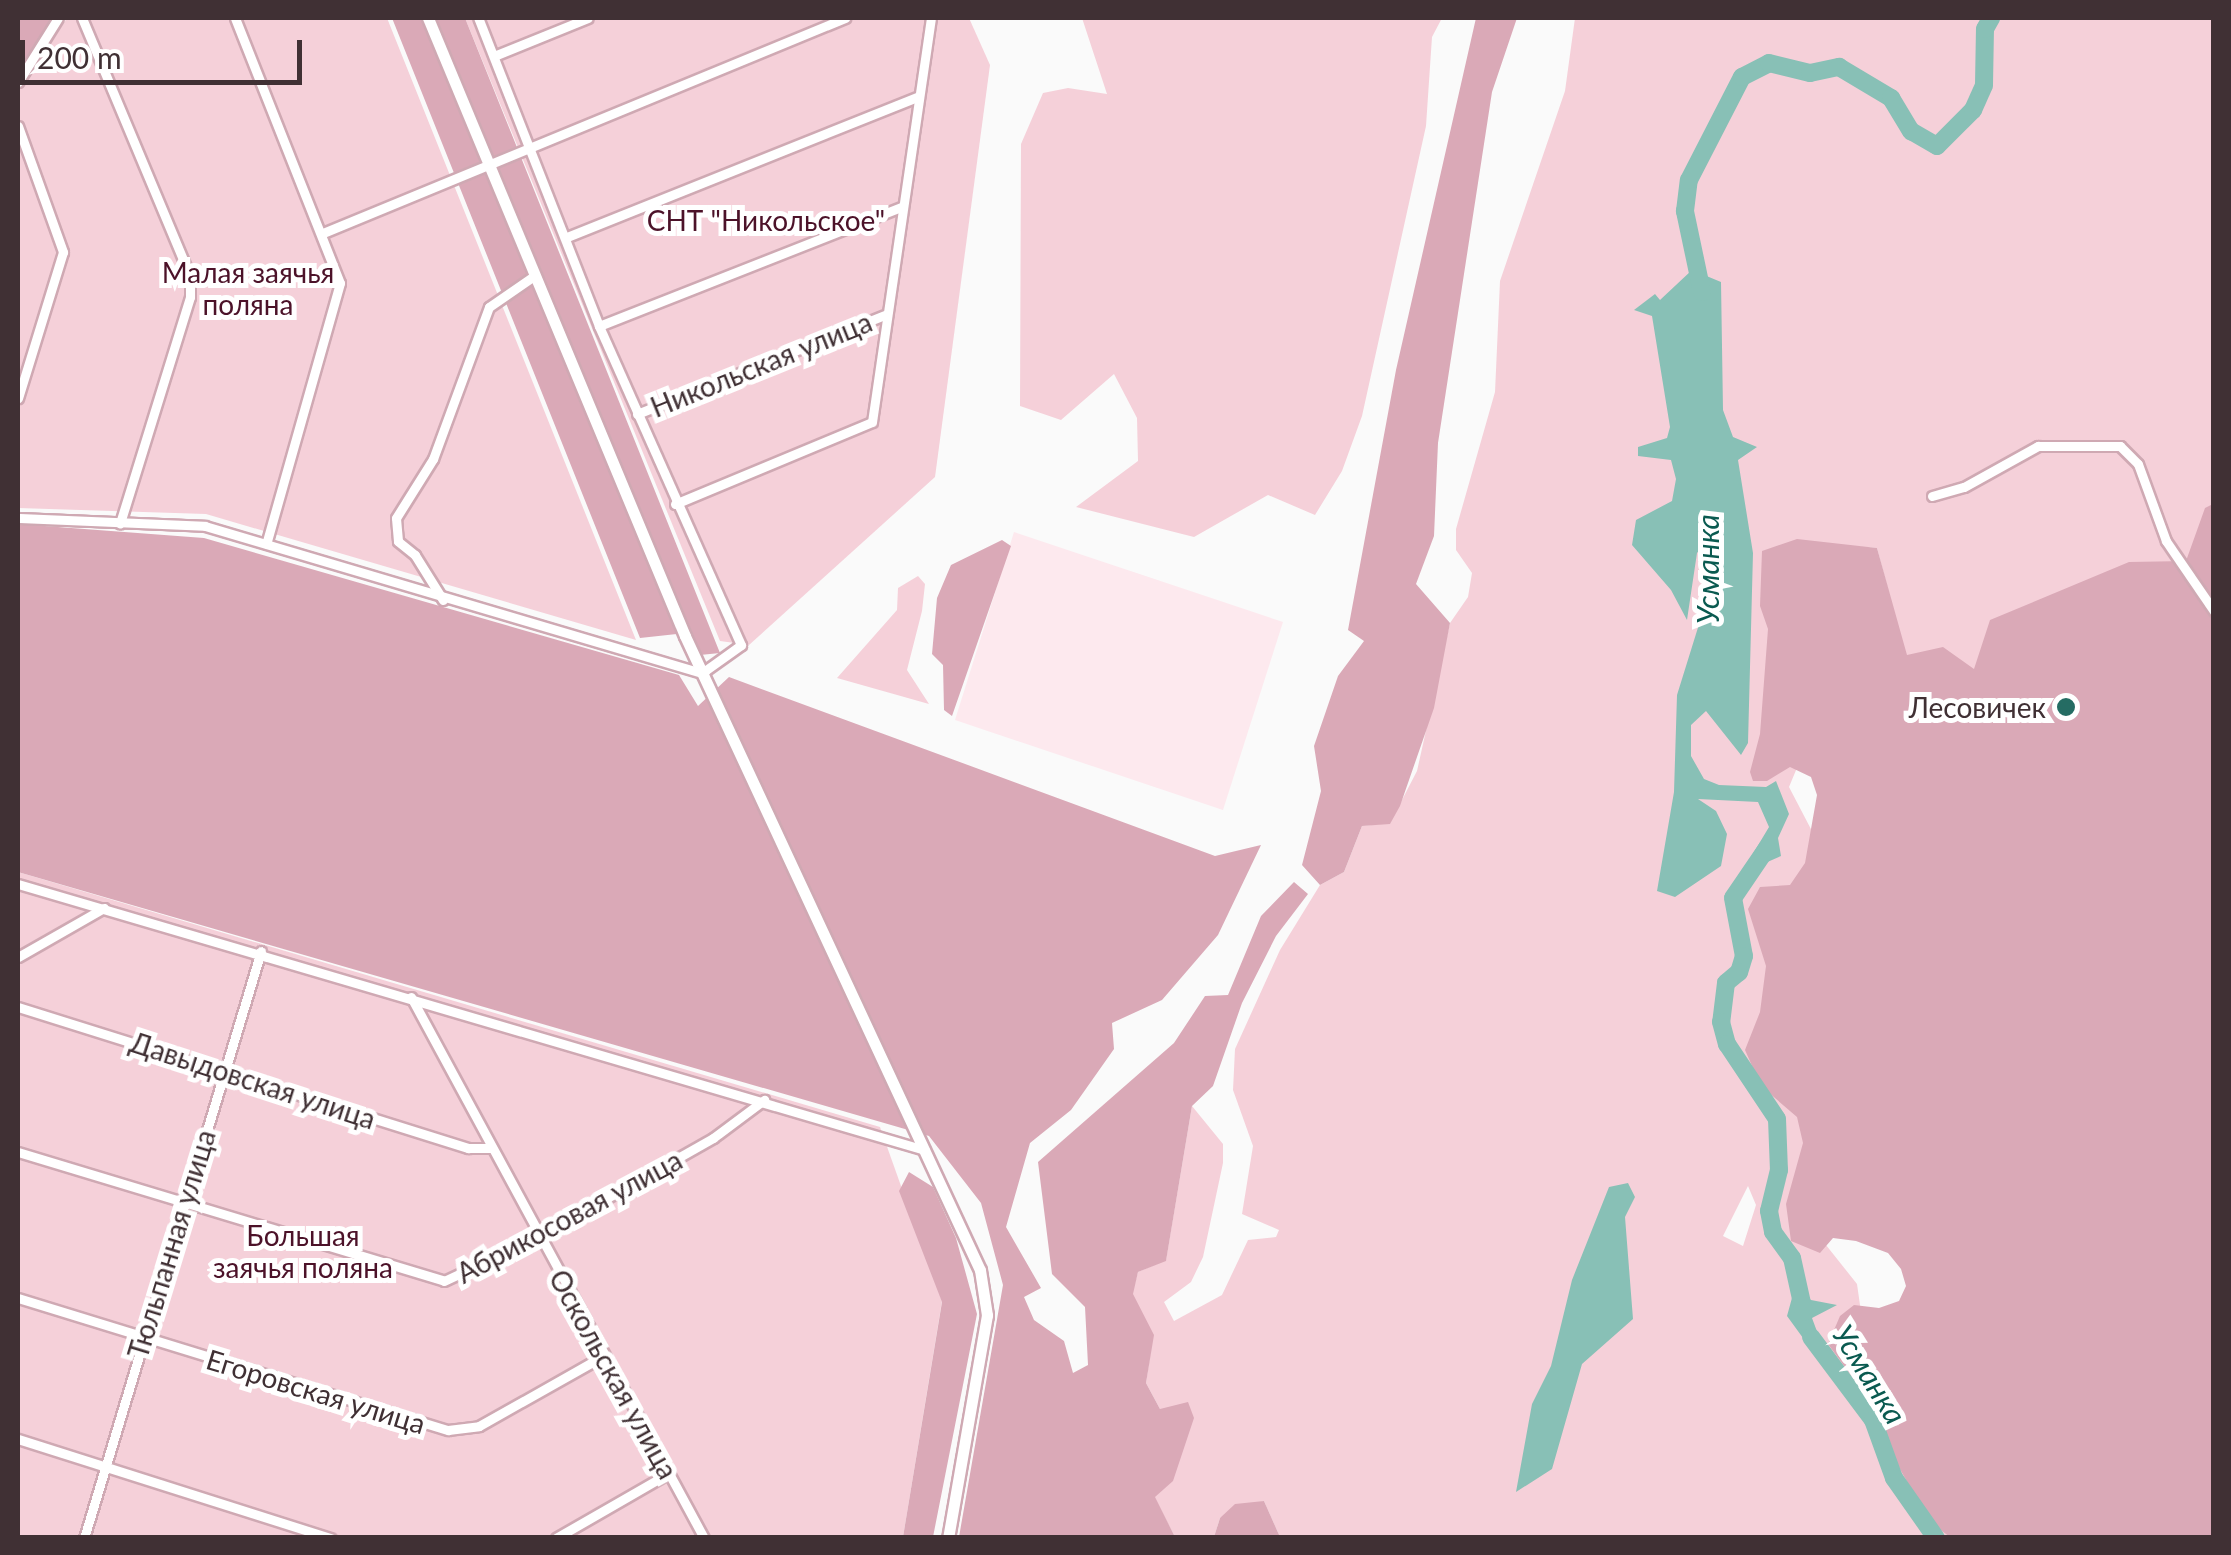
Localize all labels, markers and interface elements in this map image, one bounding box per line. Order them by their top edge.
scale bar [25,20,308,82]
text: 200 m [37,39,122,75]
park label: СНТ "Никольское" [647,203,885,237]
park label: Малая заячья поляна [162,255,334,321]
street label: Никольская улица [645,304,877,424]
water label: Усманка [1689,514,1725,624]
place label: Лесовичек [1909,690,2046,724]
marker: Лесовичек [2055,696,2077,718]
street label: Давыдовская улица [126,1024,380,1136]
street label: Тюльпанная улица [120,1126,222,1362]
street label: Абрикосовая улица [451,1142,687,1290]
park label: Большая заячья поляна [213,1218,393,1284]
street label: Оскольская улица [543,1264,685,1484]
water label: Усманка [1826,1318,1914,1430]
street label: Егоровская улица [202,1342,430,1440]

